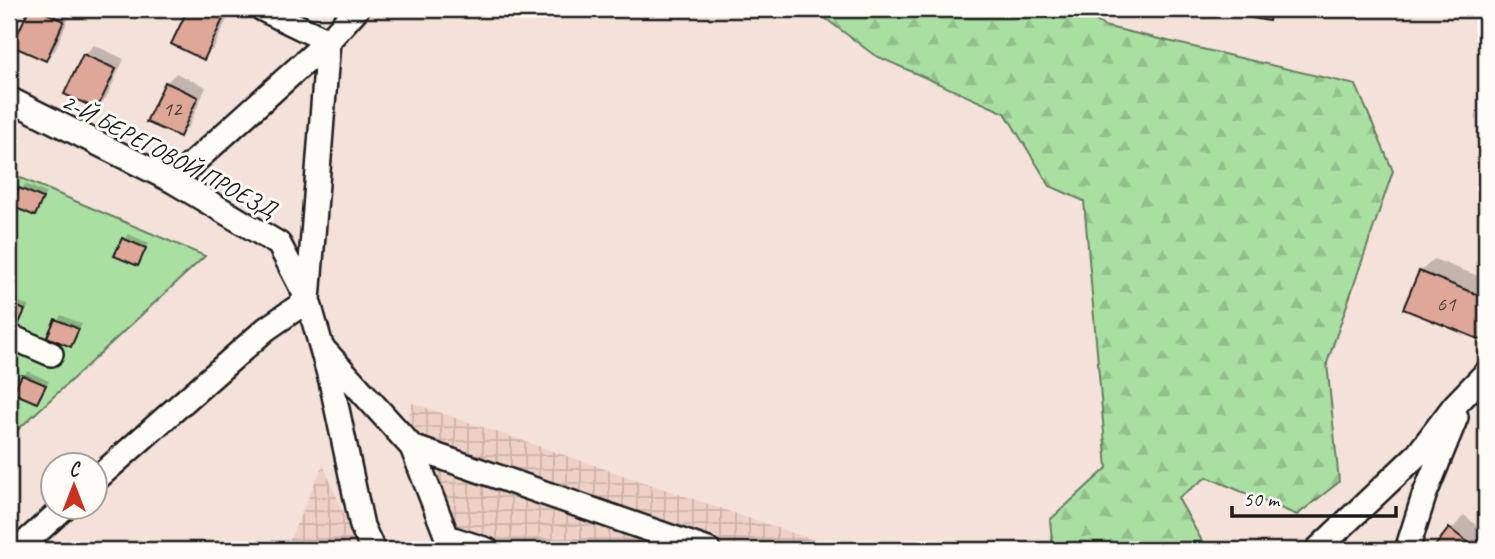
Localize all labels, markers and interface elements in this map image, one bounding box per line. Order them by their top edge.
street label: 2-Й БЕРЕГОВОЙ ПРОЕЗД [57,86,284,225]
house number: 12 [163,96,183,122]
house number: 61 [1437,291,1457,317]
north arrow [38,450,108,520]
text: С [69,458,81,482]
scale bar [1232,475,1397,519]
text: 50 m [1243,486,1281,512]

